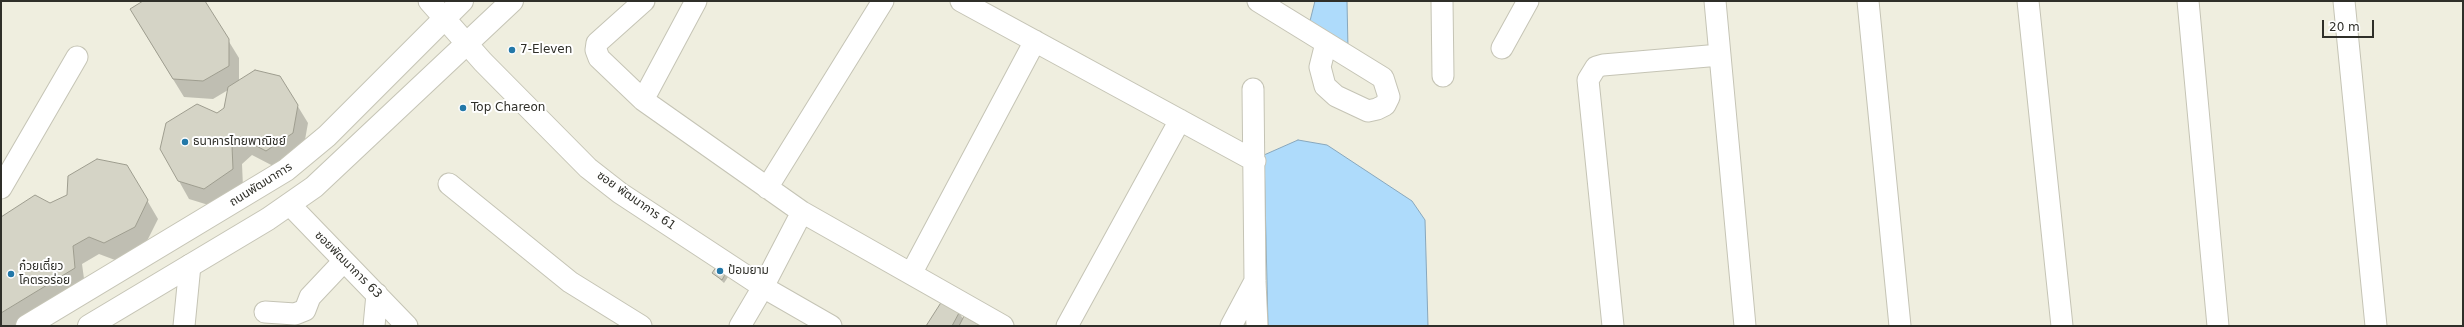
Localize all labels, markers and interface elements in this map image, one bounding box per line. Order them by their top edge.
scale bar [2324,12,2376,38]
text: 20 m [2329,20,2360,34]
place label: 7-Eleven [520,43,572,57]
marker: 7-Eleven [507,45,517,55]
place label: Top Chareon [471,101,545,115]
marker: Top Chareon [458,103,468,113]
place label: ธนาคารไทยพาณิชย์ [193,135,286,149]
marker: ธนาคารไทยพาณิชย์ [180,137,190,147]
street label: ถนนพัฒนาการ [227,160,295,210]
street label: ซอย พัฒนาการ 61 [594,168,678,234]
street label: ซอยพัฒนาการ 63 [311,228,385,302]
place label: ก๋วยเตี๋ยว โคตรอร่อย [19,260,70,288]
place label: ป้อมยาม [728,264,769,278]
marker: ป้อมยาม [715,266,725,276]
marker: ก๋วยเตี๋ยว โคตรอร่อย [6,269,16,279]

